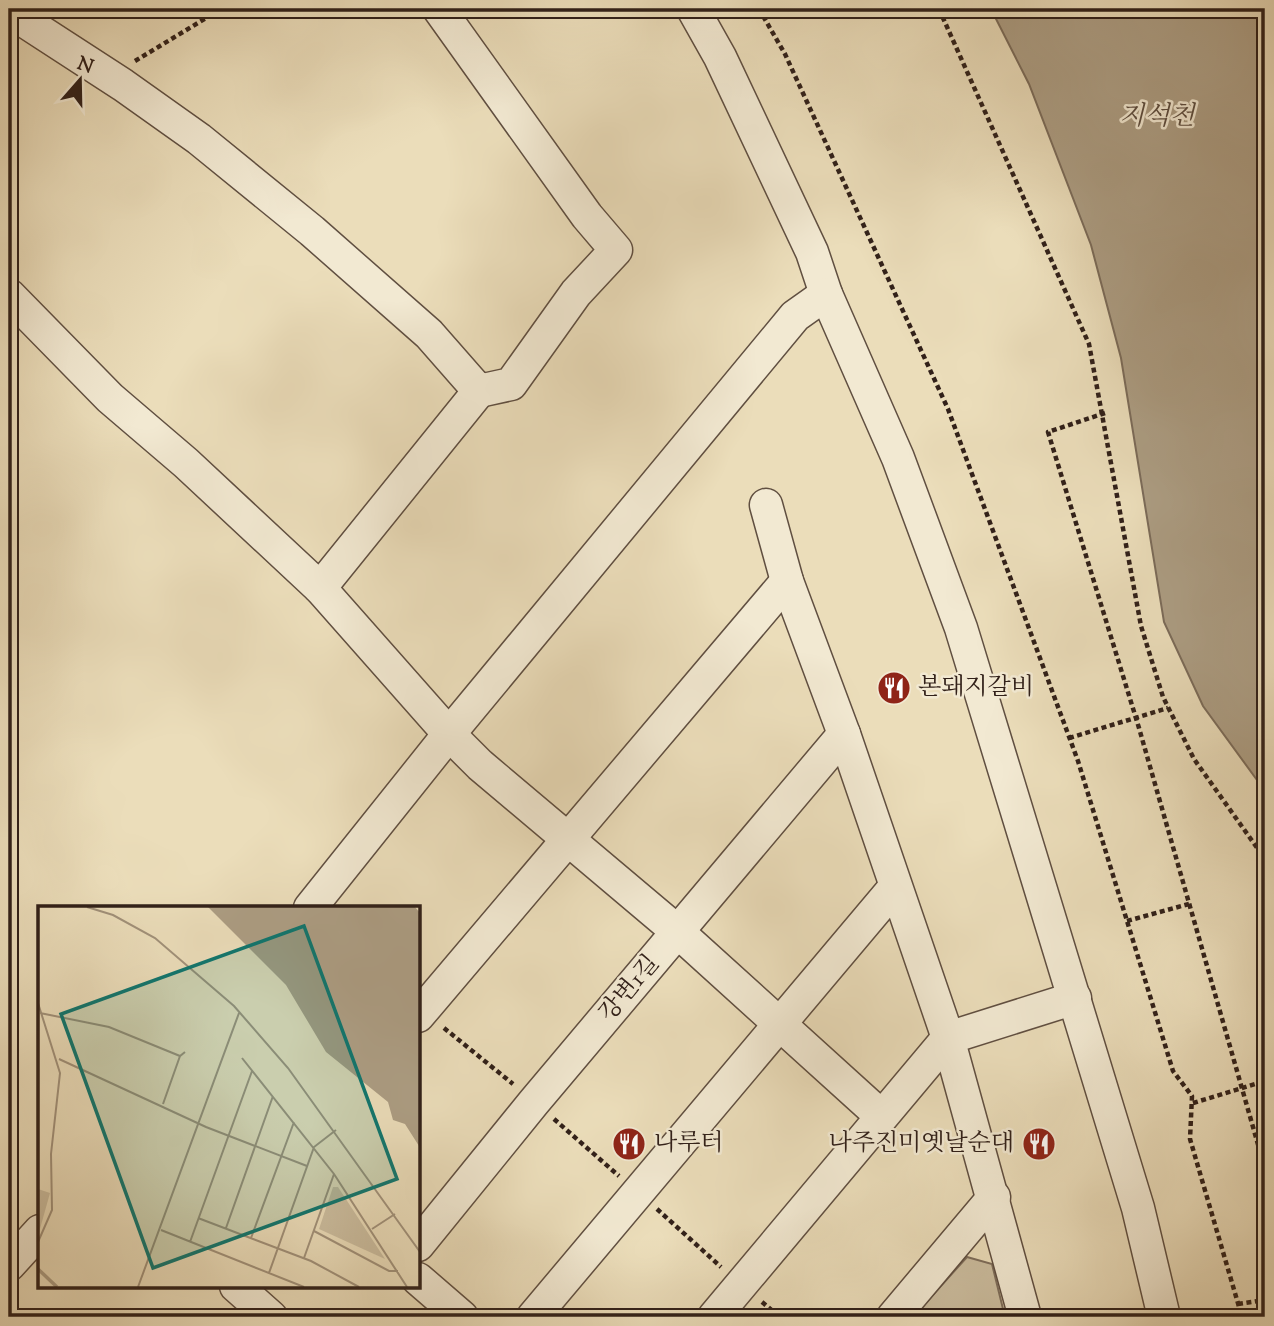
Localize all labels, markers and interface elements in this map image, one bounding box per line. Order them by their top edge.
north arrow [46,46,116,116]
text: N [73,51,97,82]
water label: 지석천 [1119,99,1197,136]
restaurant icon: 본돼지갈비 [875,669,913,707]
place label: 본돼지갈비 [918,671,1034,705]
inset map [38,906,420,1288]
street label: 강변1길 [592,948,668,1030]
restaurant icon: 나루터 [610,1125,648,1163]
restaurant icon: 나주진미옛날순대 [1020,1125,1058,1163]
place label: 나루터 [654,1127,724,1161]
place label: 나주진미옛날순대 [829,1127,1014,1161]

